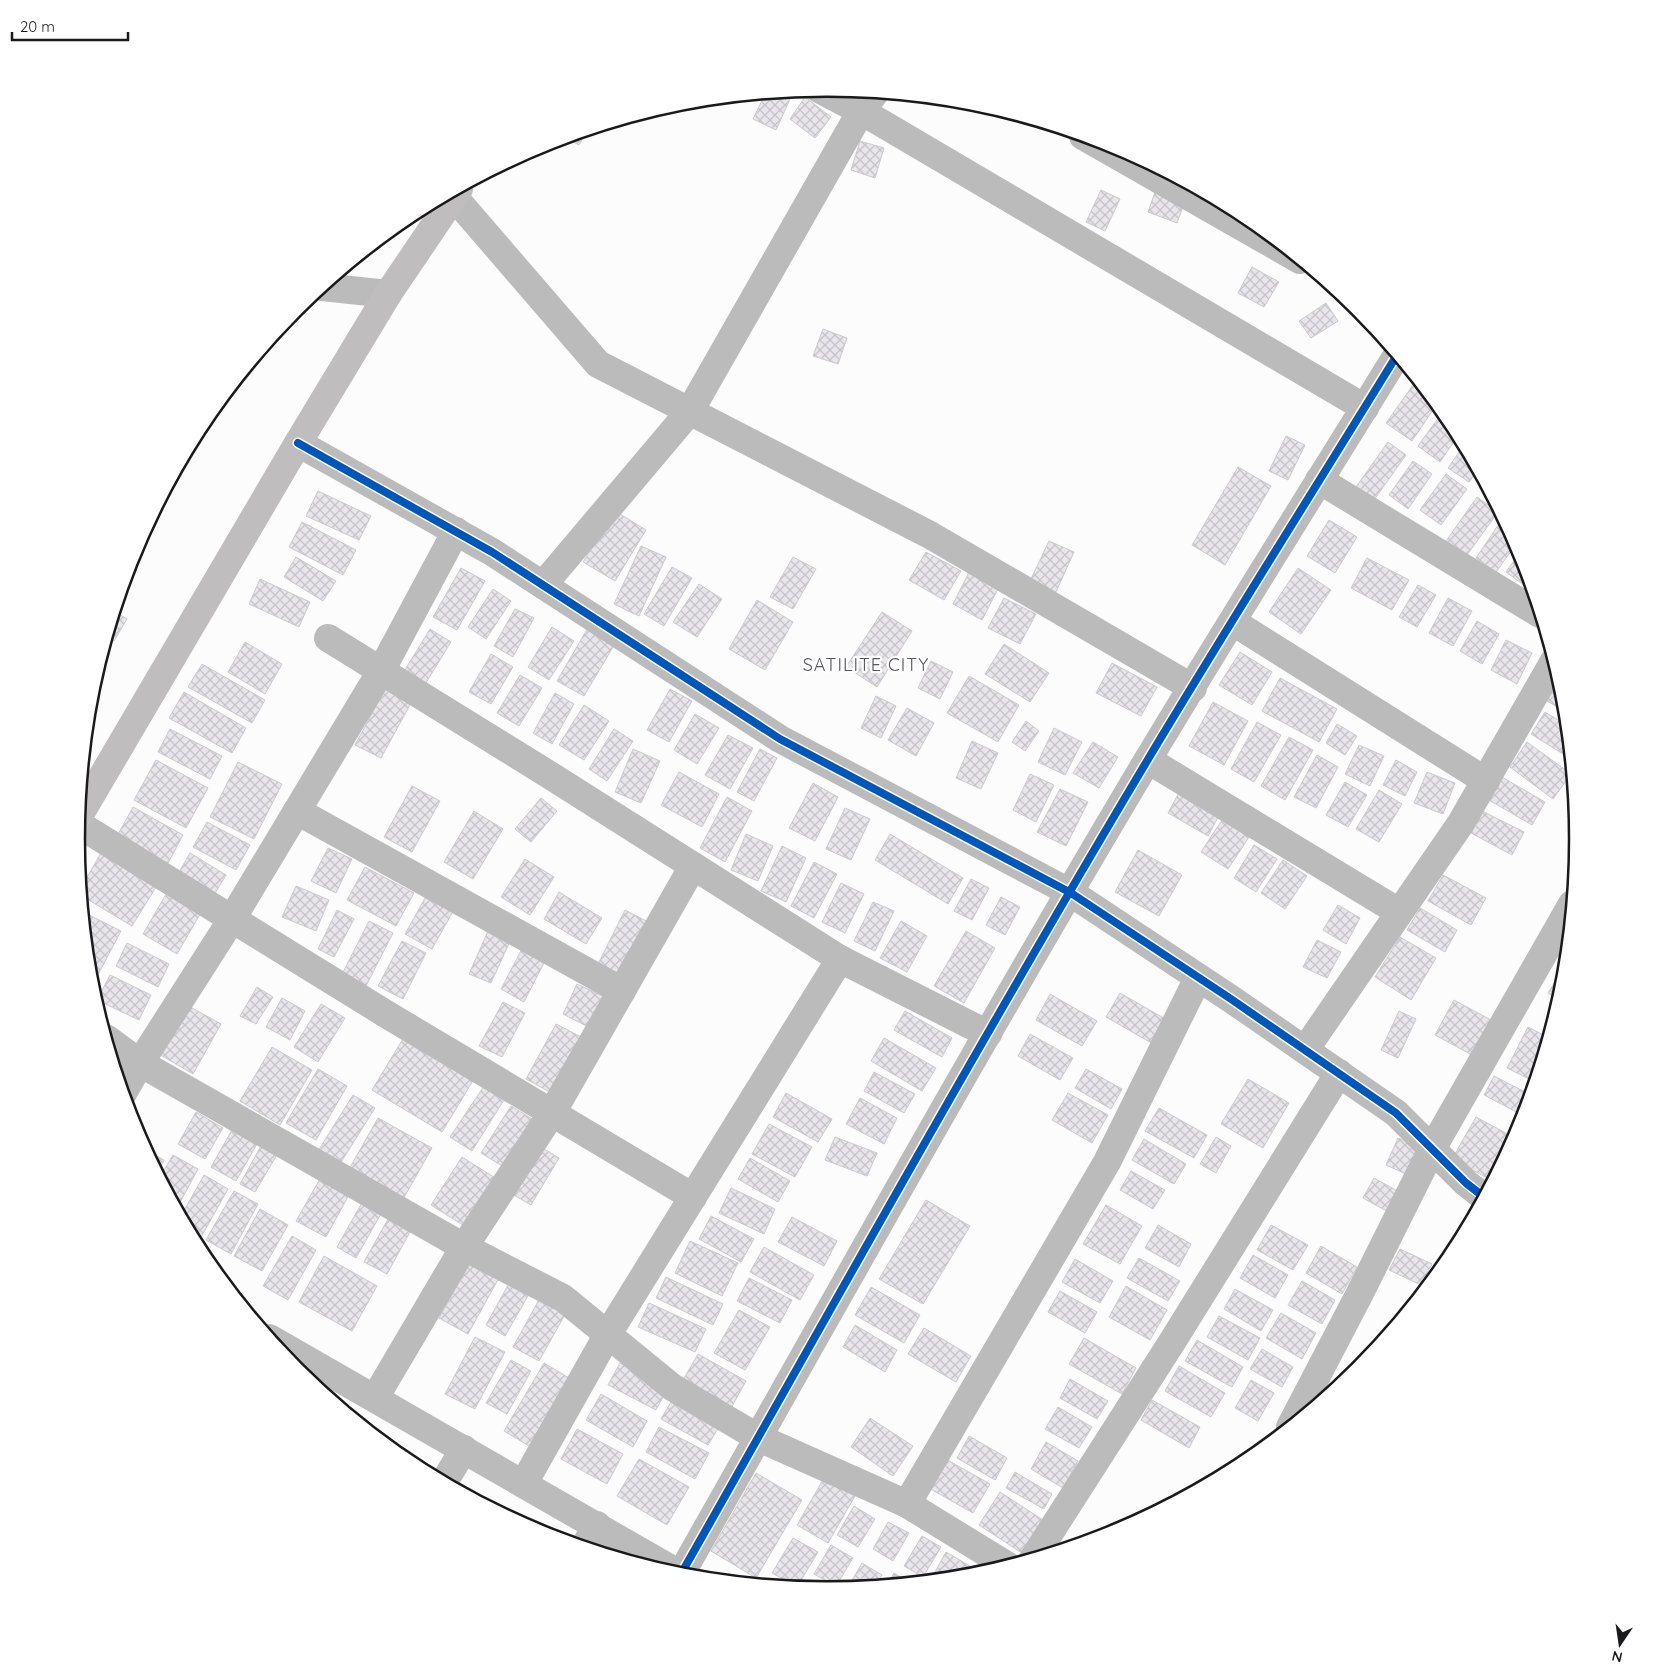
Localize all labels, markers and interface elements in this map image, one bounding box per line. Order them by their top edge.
scale bar [12,10,129,42]
text: 20 m [20,17,55,36]
district label: SATILITE CITY [803,653,929,676]
north arrow [1595,1619,1645,1669]
text: N [1610,1647,1624,1667]

